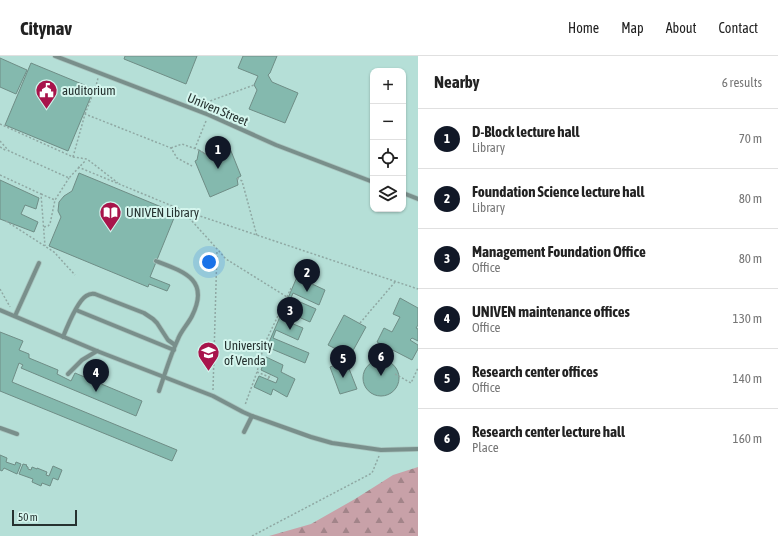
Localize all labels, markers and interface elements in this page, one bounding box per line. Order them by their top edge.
text: Citynav [20,17,72,39]
text: Home [568,20,599,36]
text: Map [621,20,644,36]
text: About [666,20,697,36]
text: Contact [719,20,758,36]
map controls [370,68,406,212]
button: + [370,68,406,104]
text: Nearby [434,72,480,92]
text: 6 results [722,75,762,90]
public building icon: auditorium [34,77,60,110]
place label: auditorium [62,83,116,98]
street label: Univen Street [185,90,251,129]
button: − [370,104,406,140]
text: D-Block lecture hall [472,123,580,140]
text: 1 [444,131,450,146]
text: 70 m [739,131,762,146]
pin: 1 [205,136,231,169]
button: locate [370,140,406,176]
text: Library [472,140,505,155]
button: layers [370,176,406,212]
text: Foundation Science lecture hall [472,183,645,200]
text: 2 [444,191,450,206]
text: 80 m [739,191,762,206]
library icon: UNIVEN Library [98,199,124,232]
text: Library [472,200,505,215]
place label: UNIVEN Library [126,205,200,220]
text: Management Foundation Office [472,243,646,260]
text: 3 [444,251,450,266]
text: 80 m [739,251,762,266]
your location [199,252,219,272]
pin: 2 [294,259,320,292]
text: Office [472,260,500,275]
pin: 3 [277,297,303,330]
text: UNIVEN maintenance offices [472,303,630,320]
text: 4 [444,311,450,326]
text: 130 m [733,311,762,326]
text: Office [472,320,500,335]
place label: University of Venda [224,338,273,368]
school or university icon: University of Venda [196,339,222,372]
pin: 6 [368,343,394,376]
pin: 5 [330,345,356,378]
pin: 4 [83,359,109,392]
text: Research center offices [472,363,598,380]
text: 5 [444,371,450,386]
text: 140 m [733,371,762,386]
text: Office [472,380,500,395]
text: Research center lecture hall [472,423,625,440]
text: 6 [444,431,450,446]
text: 160 m [733,431,762,446]
text: Place [472,440,499,455]
scale bar [12,508,77,527]
text: 50 m [18,511,38,523]

